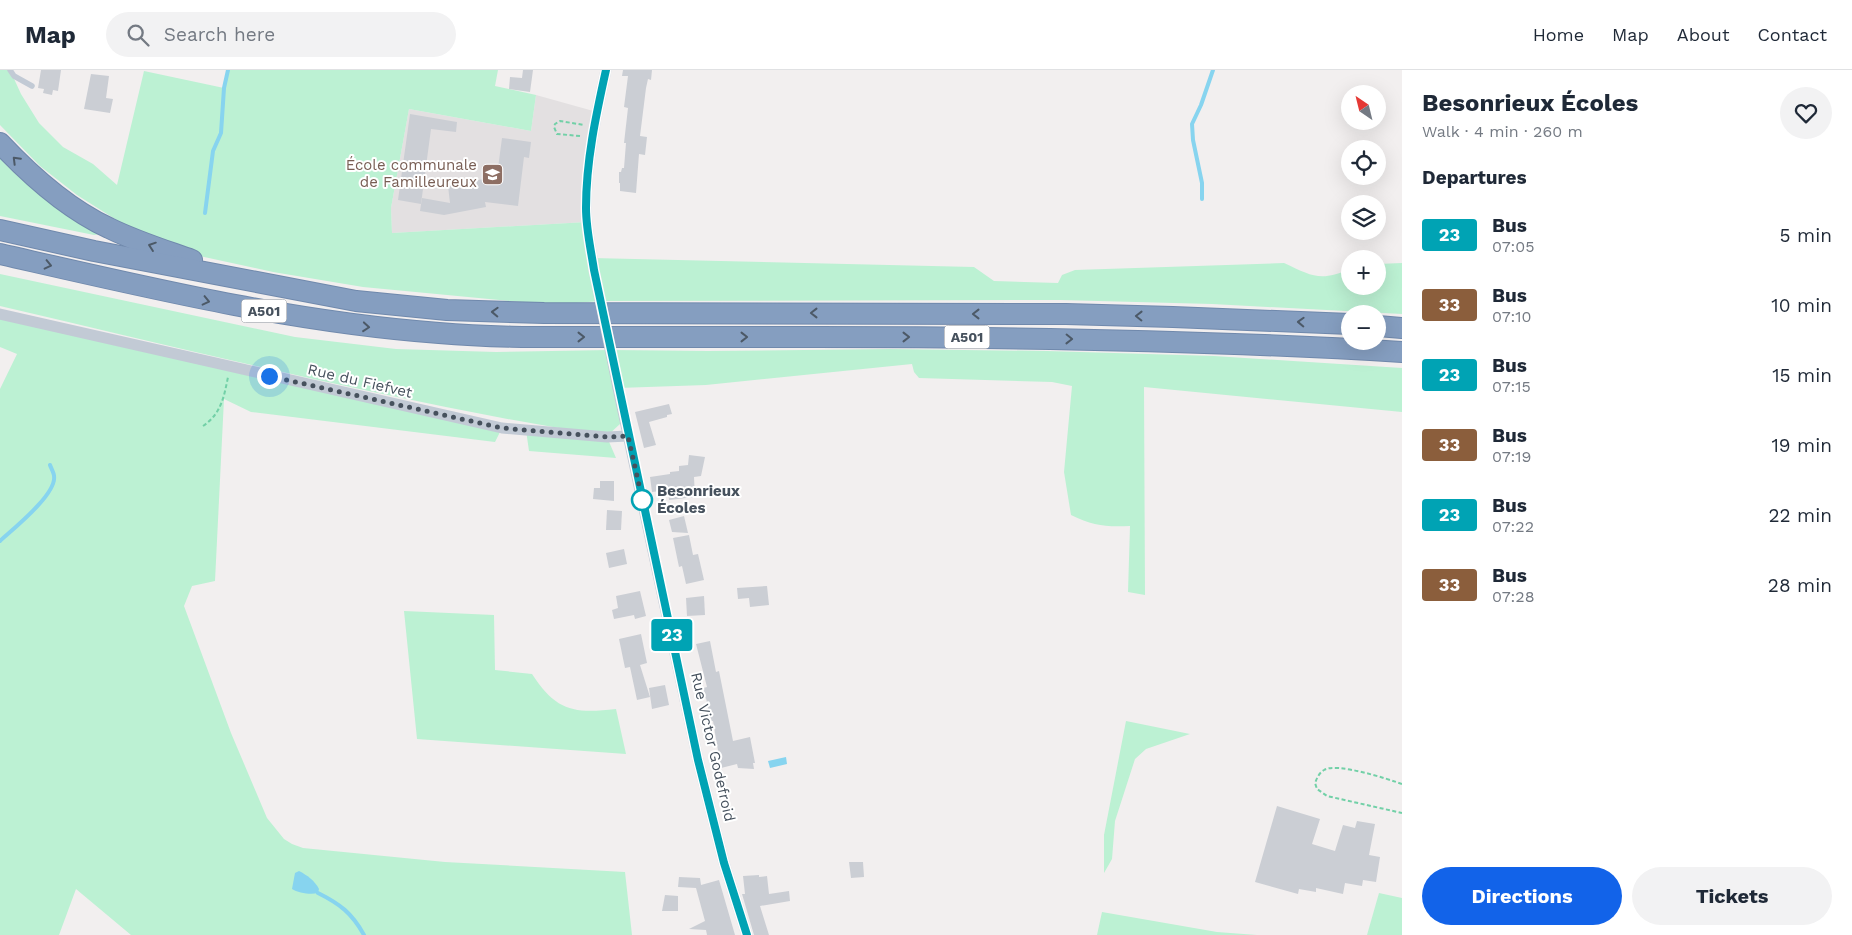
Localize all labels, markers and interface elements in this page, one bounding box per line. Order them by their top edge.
search box [106,12,456,57]
text: Map [25,21,76,49]
icon: search [124,21,152,49]
text: Search here [164,23,275,46]
text: Home [1533,24,1584,45]
text: Map [1612,24,1649,45]
text: About [1677,24,1729,45]
text: Contact [1757,24,1827,45]
north arrow [1341,85,1386,130]
map controls [1341,85,1386,350]
button: heart [1780,87,1832,139]
text: Besonrieux Écoles [1422,89,1638,117]
text: Walk · 4 min · 260 m [1422,122,1583,141]
button: locate [1341,140,1386,185]
one-way arrow [13,156,22,165]
place label: École communale de Familleureux [346,156,477,191]
school or university icon: École communale de Familleureux [481,162,505,186]
text: Departures [1422,166,1527,189]
button: layers [1341,195,1386,240]
text: Bus [1492,214,1527,237]
text: 23 [1439,224,1460,245]
text: 5 min [1780,224,1832,247]
text: 07:05 [1492,237,1535,256]
one-way arrow [148,242,157,252]
button: + [1341,250,1386,295]
one-way arrow [43,259,52,270]
text: Bus [1492,284,1527,307]
text: 33 [1439,294,1460,315]
text: 10 min [1771,294,1832,317]
one-way arrow [202,295,211,306]
road number: A501 [242,300,286,322]
button: − [1341,305,1386,350]
one-way arrow [491,306,499,317]
text: 07:10 [1492,307,1532,326]
one-way arrow [810,308,818,318]
one-way arrow [972,309,980,319]
one-way arrow [1135,311,1142,321]
one-way arrow [1297,316,1305,327]
one-way arrow [363,321,371,332]
road number: A501 [944,326,990,348]
one-way arrow [578,332,585,342]
one-way arrow [740,332,748,342]
one-way arrow [902,332,910,342]
one-way arrow [1065,334,1073,344]
text: Bus [1492,354,1527,377]
street label: Rue du Fiefvet [306,360,415,402]
your location [257,364,282,389]
text: 23 [1439,364,1460,385]
text: 15 min [1772,364,1832,387]
text: 07:15 [1492,377,1531,396]
text: Bus [1492,424,1527,447]
text: 33 [1439,434,1460,455]
text: 19 min [1771,434,1832,457]
text: 07:19 [1492,447,1531,466]
place label: Besonrieux Écoles [657,482,740,517]
marker: Besonrieux Écoles [631,489,653,511]
text: Bus [1492,494,1527,517]
text: 23 [1439,504,1460,525]
text: 22 min [1768,504,1832,527]
text: 07:22 [1492,517,1534,536]
text: Bus [1492,564,1527,587]
text: 33 [1439,574,1460,595]
text: 28 min [1768,574,1832,597]
text: 07:28 [1492,587,1535,606]
line badge: 23 [650,619,694,651]
text: 23 [661,624,683,645]
street label: Rue Victor Godefroid [687,671,739,823]
button: Directions [1422,867,1622,925]
button: Tickets [1632,867,1832,925]

